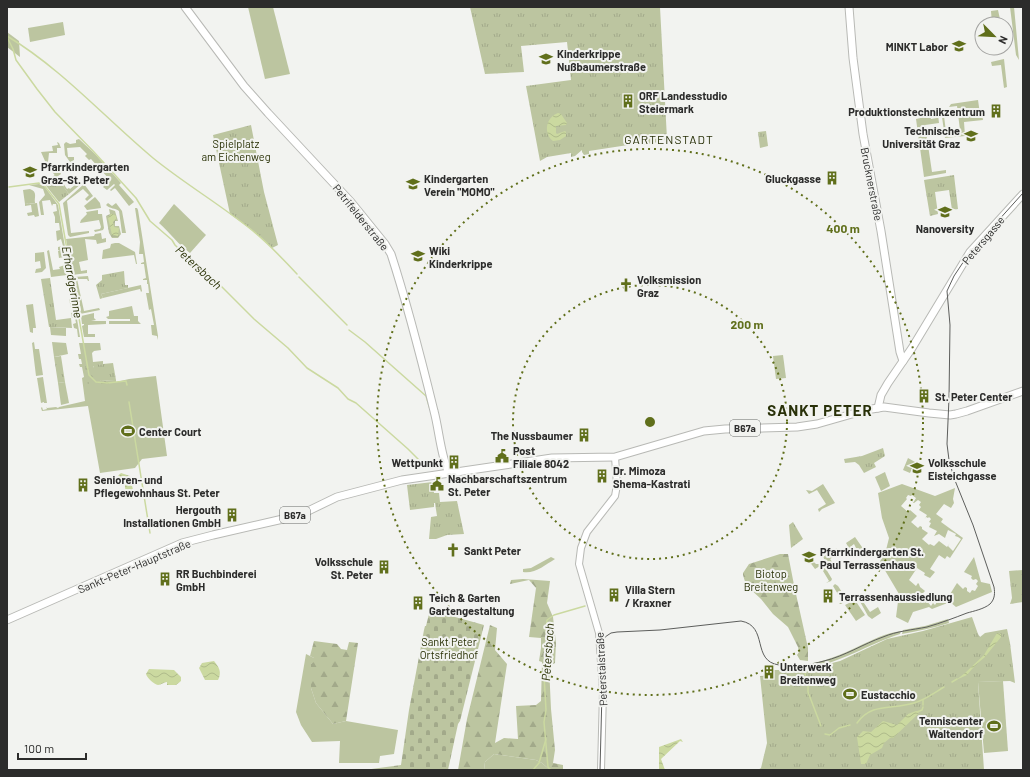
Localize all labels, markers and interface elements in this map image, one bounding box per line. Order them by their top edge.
north arrow [974,16,1014,56]
text: N [996,34,1011,46]
school or university icon: MINKT Labor [951,38,967,54]
place label: MINKT Labor [886,40,949,53]
place label: Kinderkrippe Nußbaumerstraße [557,47,646,73]
school or university icon: Kinderkrippe Nußbaumerstraße [538,51,554,67]
place label: ORF Landesstudio Steiermark [639,89,727,115]
building icon: ORF Landesstudio Steiermark [620,93,636,109]
building icon: Produktionstechnikzentrum [988,103,1004,119]
place label: Produktionstechnikzentrum [848,105,985,118]
place label: Technische Universität Graz [882,124,960,150]
school or university icon: Technische Universität Graz [963,128,979,144]
district label: GARTENSTADT [624,132,714,146]
park label: Spielplatz am Eichenweg [201,137,271,163]
street label: Brucknerstraße [859,146,886,222]
place label: Pfarrkindergarten Graz-St. Peter [41,160,129,186]
school or university icon: Pfarrkindergarten Graz-St. Peter [22,164,38,180]
building icon: Gluckgasse [824,170,840,186]
place label: Kindergarten Verein "MOMO" [424,172,495,198]
place label: Gluckgasse [765,172,821,185]
school or university icon: Kindergarten Verein "MOMO" [405,176,421,192]
street label: Petrifelderstraße [330,181,392,253]
school or university icon: Nanoversity [937,204,953,220]
street label: Petersgasse [959,213,1007,267]
text: 400 m [826,221,860,235]
place label: Nanoversity [916,222,975,235]
water label: Petersbach [173,242,225,292]
place label: Wiki Kinderkrippe [429,244,492,270]
water label: Erhardgerinne [60,245,86,319]
school or university icon: Wiki Kinderkrippe [410,248,426,264]
place label: Volksmission Graz [637,273,701,299]
church icon: Volksmission Graz [618,277,634,293]
text: 200 m [731,317,763,331]
building icon: St. Peter Center [916,388,932,404]
place label: St. Peter Center [935,390,1013,403]
district label: SANKT PETER [767,401,873,419]
centre of rings [643,415,657,429]
road number: B67a [730,420,760,436]
sports icon: Center Court [120,423,136,439]
place label: Center Court [139,425,201,438]
building icon: The Nussbaumer [576,427,592,443]
place label: The Nussbaumer [491,429,574,442]
place label: Post Filiale 8042 [513,444,569,470]
public building icon: Post Filiale 8042 [494,448,510,464]
building icon: Wettpunkt [446,454,462,470]
place label: Wettpunkt [392,456,443,469]
place label: Volksschule Eisteichgasse [928,456,996,482]
school or university icon: Volksschule Eisteichgasse [909,460,925,476]
place label: Dr. Mimoza Shema-Kastrati [613,464,690,490]
building icon: Dr. Mimoza Shema-Kastrati [594,468,610,484]
place label: Nachbarschaftszentrum St. Peter [448,472,567,498]
place label: Senioren- und Pflegewohnhaus St. Peter [94,473,220,499]
public building icon: Nachbarschaftszentrum St. Peter [429,476,445,492]
building icon: Senioren- und Pflegewohnhaus St. Peter [75,477,91,493]
place label: Hergouth Installationen GmbH [123,503,221,529]
building icon: Hergouth Installationen GmbH [224,507,240,523]
road number: B67a [280,507,310,523]
street label: Sankt-Peter-Hauptstraße [76,536,193,596]
church icon: Sankt Peter [445,542,461,558]
place label: Sankt Peter [464,544,522,557]
place label: Pfarrkindergarten St. Paul Terrassenhaus [820,545,924,571]
school or university icon: Pfarrkindergarten St. Paul Terrassenhaus [801,549,817,565]
place label: Volksschule St. Peter [315,555,374,581]
building icon: Volksschule St. Peter [376,559,392,575]
place label: RR Buchbinderei GmbH [176,567,257,593]
park label: Biotop Breitenweg [744,567,798,593]
building icon: RR Buchbinderei GmbH [157,571,173,587]
place label: Villa Stern / Kraxner [625,583,675,609]
building icon: Villa Stern / Kraxner [606,587,622,603]
building icon: Terrassenhaussiedlung [820,588,836,604]
place label: Terrassenhaussiedlung [839,590,952,603]
place label: Teich & Garten Gartengestaltung [429,591,514,617]
building icon: Teich & Garten Gartengestaltung [410,595,426,611]
water label: Petersbach [538,623,556,681]
street label: Peterstalstraße [593,632,609,706]
park label: Sankt Peter Ortsfriedhof [420,635,478,661]
place label: Unterwerk Breitenweg [780,660,836,686]
building icon: Unterwerk Breitenweg [761,664,777,680]
sports icon: Eustacchio [842,686,858,702]
place label: Eustacchio [861,688,916,701]
place label: Tenniscenter Waltendorf [919,714,984,740]
sports icon: Tenniscenter Waltendorf [986,718,1002,734]
scale bar [18,735,86,761]
text: 100 m [24,741,54,755]

